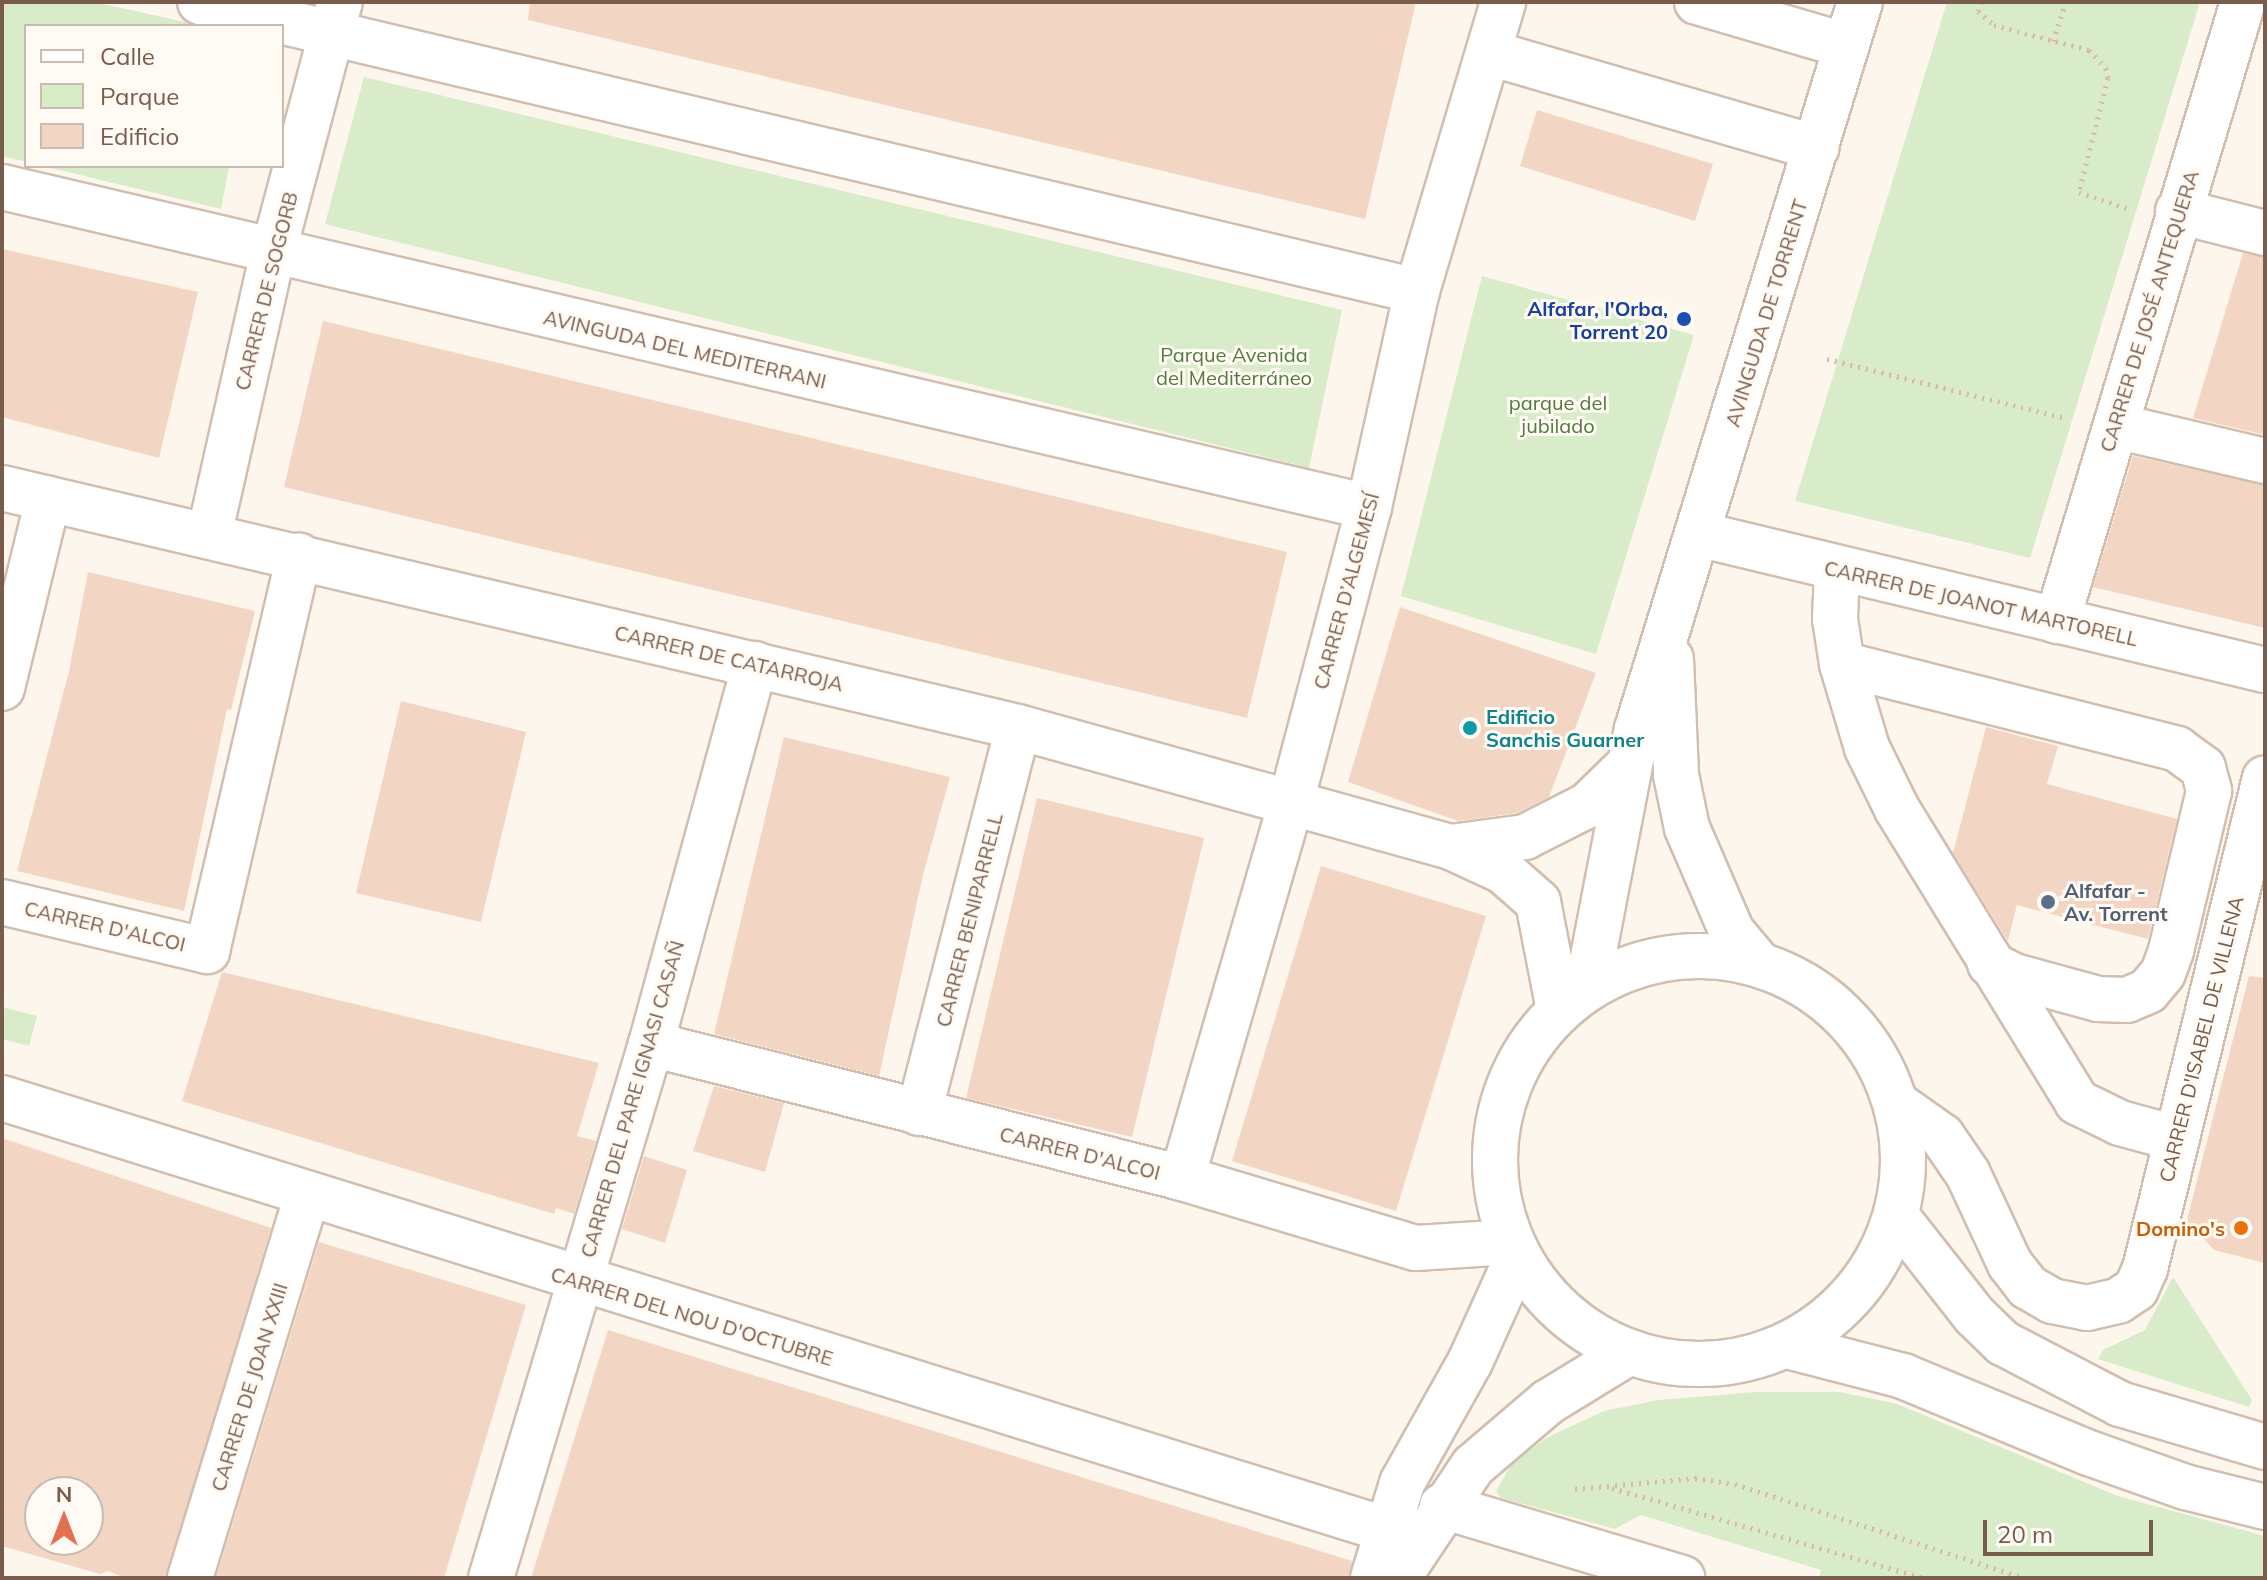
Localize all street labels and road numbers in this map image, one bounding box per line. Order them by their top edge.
street label: CARRER DE JOSÉ ANTEQUERA [2095,167,2203,455]
street label: CARRER DE SOGORB [230,189,302,393]
street label: AVINGUDA DE TORRENT [1720,196,1812,430]
street label: AVINGUDA DEL MEDITERRANI [541,305,829,393]
street label: CARRER D’ALGEMESÍ [1308,490,1384,692]
street label: CARRER DE JOANOT MARTORELL [1822,555,2140,651]
street label: CARRER DE CATARROJA [612,620,846,696]
street label: CARRER BENIPARRELL [931,811,1007,1029]
street label: CARRER D'ISABEL DE VILLENA [2154,893,2248,1185]
street label: CARRER D'ALCOI [22,896,188,956]
street label: CARRER DEL PARE IGNASI CASAÑ [575,938,689,1260]
street label: CARRER D'ALCOI [997,1121,1163,1185]
street label: CARRER DEL NOU D'OCTUBRE [548,1262,836,1370]
street label: CARRER DE JOAN XXIII [206,1280,292,1494]

